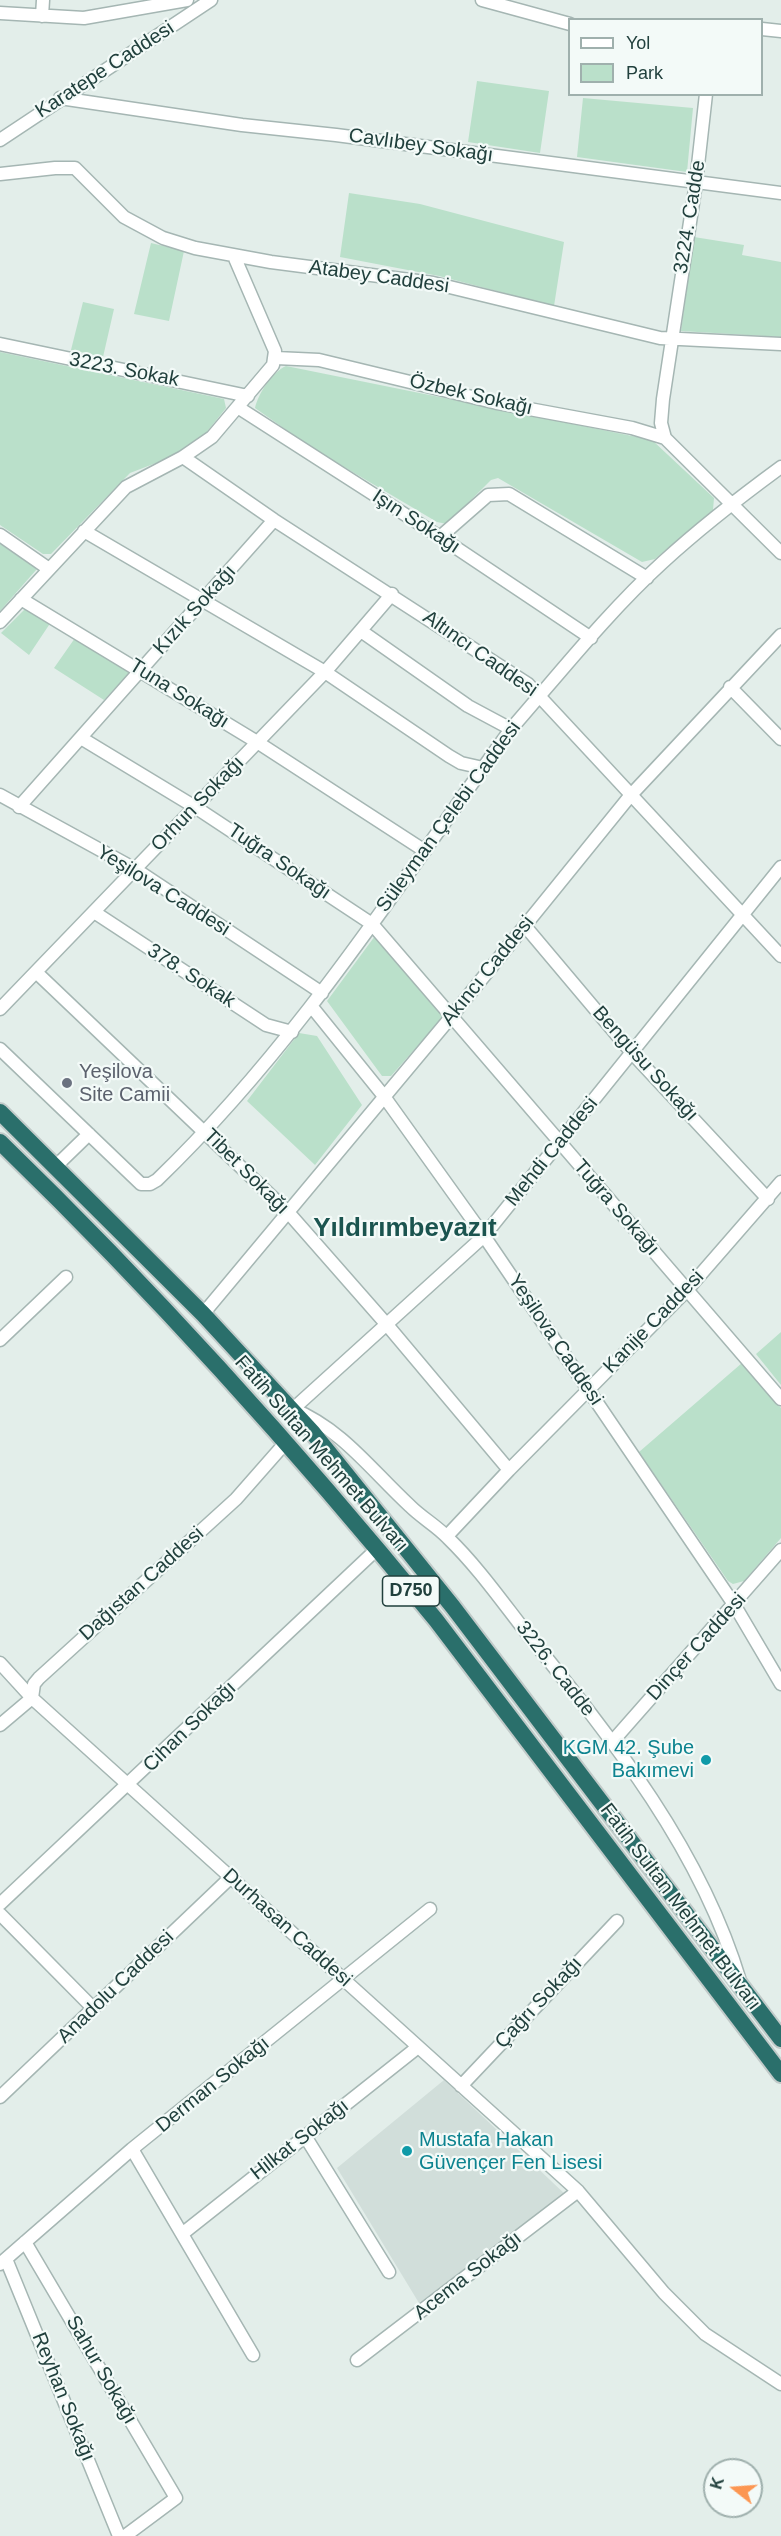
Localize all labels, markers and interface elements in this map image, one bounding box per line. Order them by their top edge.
street label: Karatepe Caddesi [31,16,179,124]
legend [568,18,763,96]
text: Yol [626,33,650,53]
text: Park [626,63,663,83]
street label: Cavlıbey Sokağı [347,124,495,168]
street label: 3224. Cadde [669,159,711,275]
street label: Atabey Caddesi [307,255,451,299]
street label: 3223. Sokak [67,348,181,392]
street label: Özbek Sokağı [407,369,535,421]
street label: Işın Sokağı [368,485,464,559]
street label: Kızık Sokağı [149,560,241,660]
street label: Altıncı Caddesi [418,606,542,702]
street label: Tuna Sokağı [125,654,233,734]
street label: Süleyman Çelebi Caddesi [372,717,526,917]
street label: Orhun Sokağı [147,751,249,857]
street label: Tuğra Sokağı [223,819,335,905]
street label: Yeşilova Caddesi [92,840,234,942]
street label: Akıncı Caddesi [436,911,540,1031]
street label: 378. Sokak [143,939,239,1013]
street label: Bengüsu Sokağı [587,1001,703,1127]
place label: Yeşilova Site Camii [79,1060,170,1107]
marker: Yeşilova Site Camii [60,1076,74,1090]
street label: Mehdi Caddesi [501,1093,603,1211]
street label: Tibet Sokağı [198,1124,294,1220]
street label: Tuğra Sokağı [568,1155,664,1261]
district label: Yıldırımbeyazıt [313,1213,497,1245]
street label: Kanije Caddesi [599,1265,709,1379]
street label: Yeşilova Caddesi [502,1270,608,1410]
street label: Fatih Sultan Mehmet Bulvarı [229,1351,413,1557]
street label: Dağıstan Caddesi [75,1522,209,1646]
road number: D750 [382,1576,440,1606]
street label: Dinçer Caddesi [642,1588,752,1706]
street label: 3226. Cadde [510,1616,600,1722]
street label: Cihan Sokağı [138,1677,242,1777]
place label: KGM 42. Şube Bakımevi [563,1736,694,1783]
marker: KGM 42. Şube Bakımevi [699,1753,713,1767]
street label: Fatih Sultan Mehmet Bulvarı [594,1799,766,2015]
street label: Durhasan Caddesi [217,1864,357,1992]
street label: Anadolu Caddesi [53,1925,179,2049]
street label: Çağrı Sokağı [490,1952,588,2054]
street label: Derman Sokağı [151,2032,275,2138]
street label: Hilkat Sokağı [246,2094,354,2186]
place label: Mustafa Hakan Güvençer Fen Lisesi [419,2128,602,2175]
marker: Mustafa Hakan Güvençer Fen Lisesi [400,2144,414,2158]
street label: Acema Sokağı [409,2227,527,2325]
street label: Sahur Sokağı [60,2312,142,2428]
street label: Reyhan Sokağı [26,2329,100,2465]
north arrow [703,2458,763,2518]
text: K [707,2475,727,2491]

